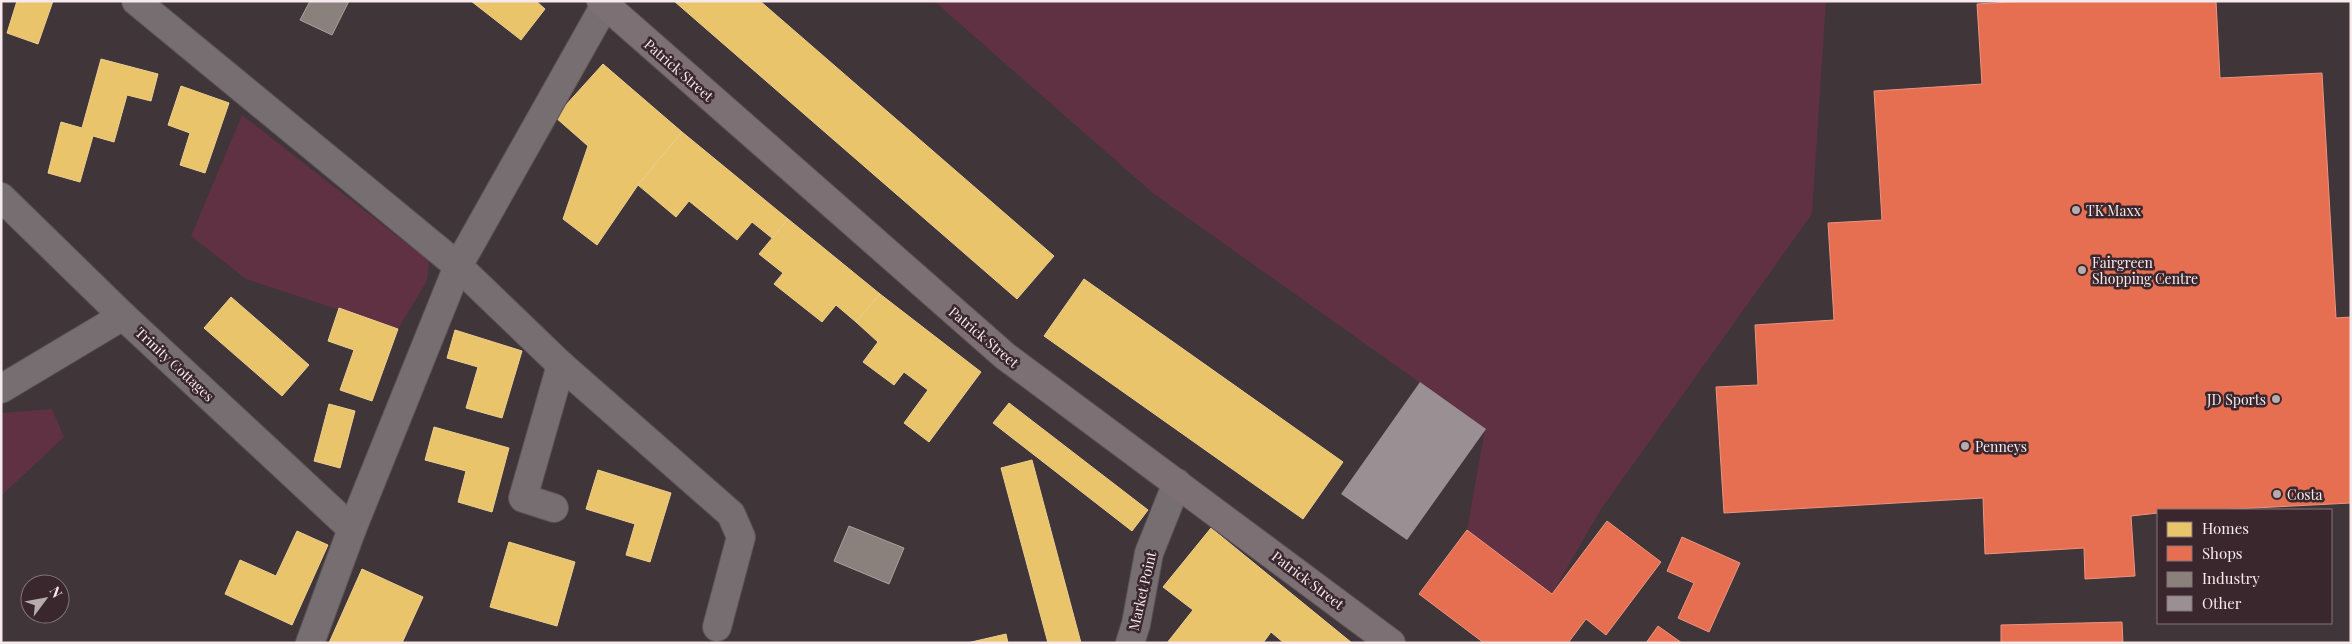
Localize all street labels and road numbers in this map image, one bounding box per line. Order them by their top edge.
street label: Patrick Street [640,35,718,106]
street label: Patrick Street [945,302,1024,373]
street label: Trinity Cottages [132,323,218,405]
street label: Patrick Street [1268,547,1349,614]
street label: Market Point [1124,549,1161,632]

